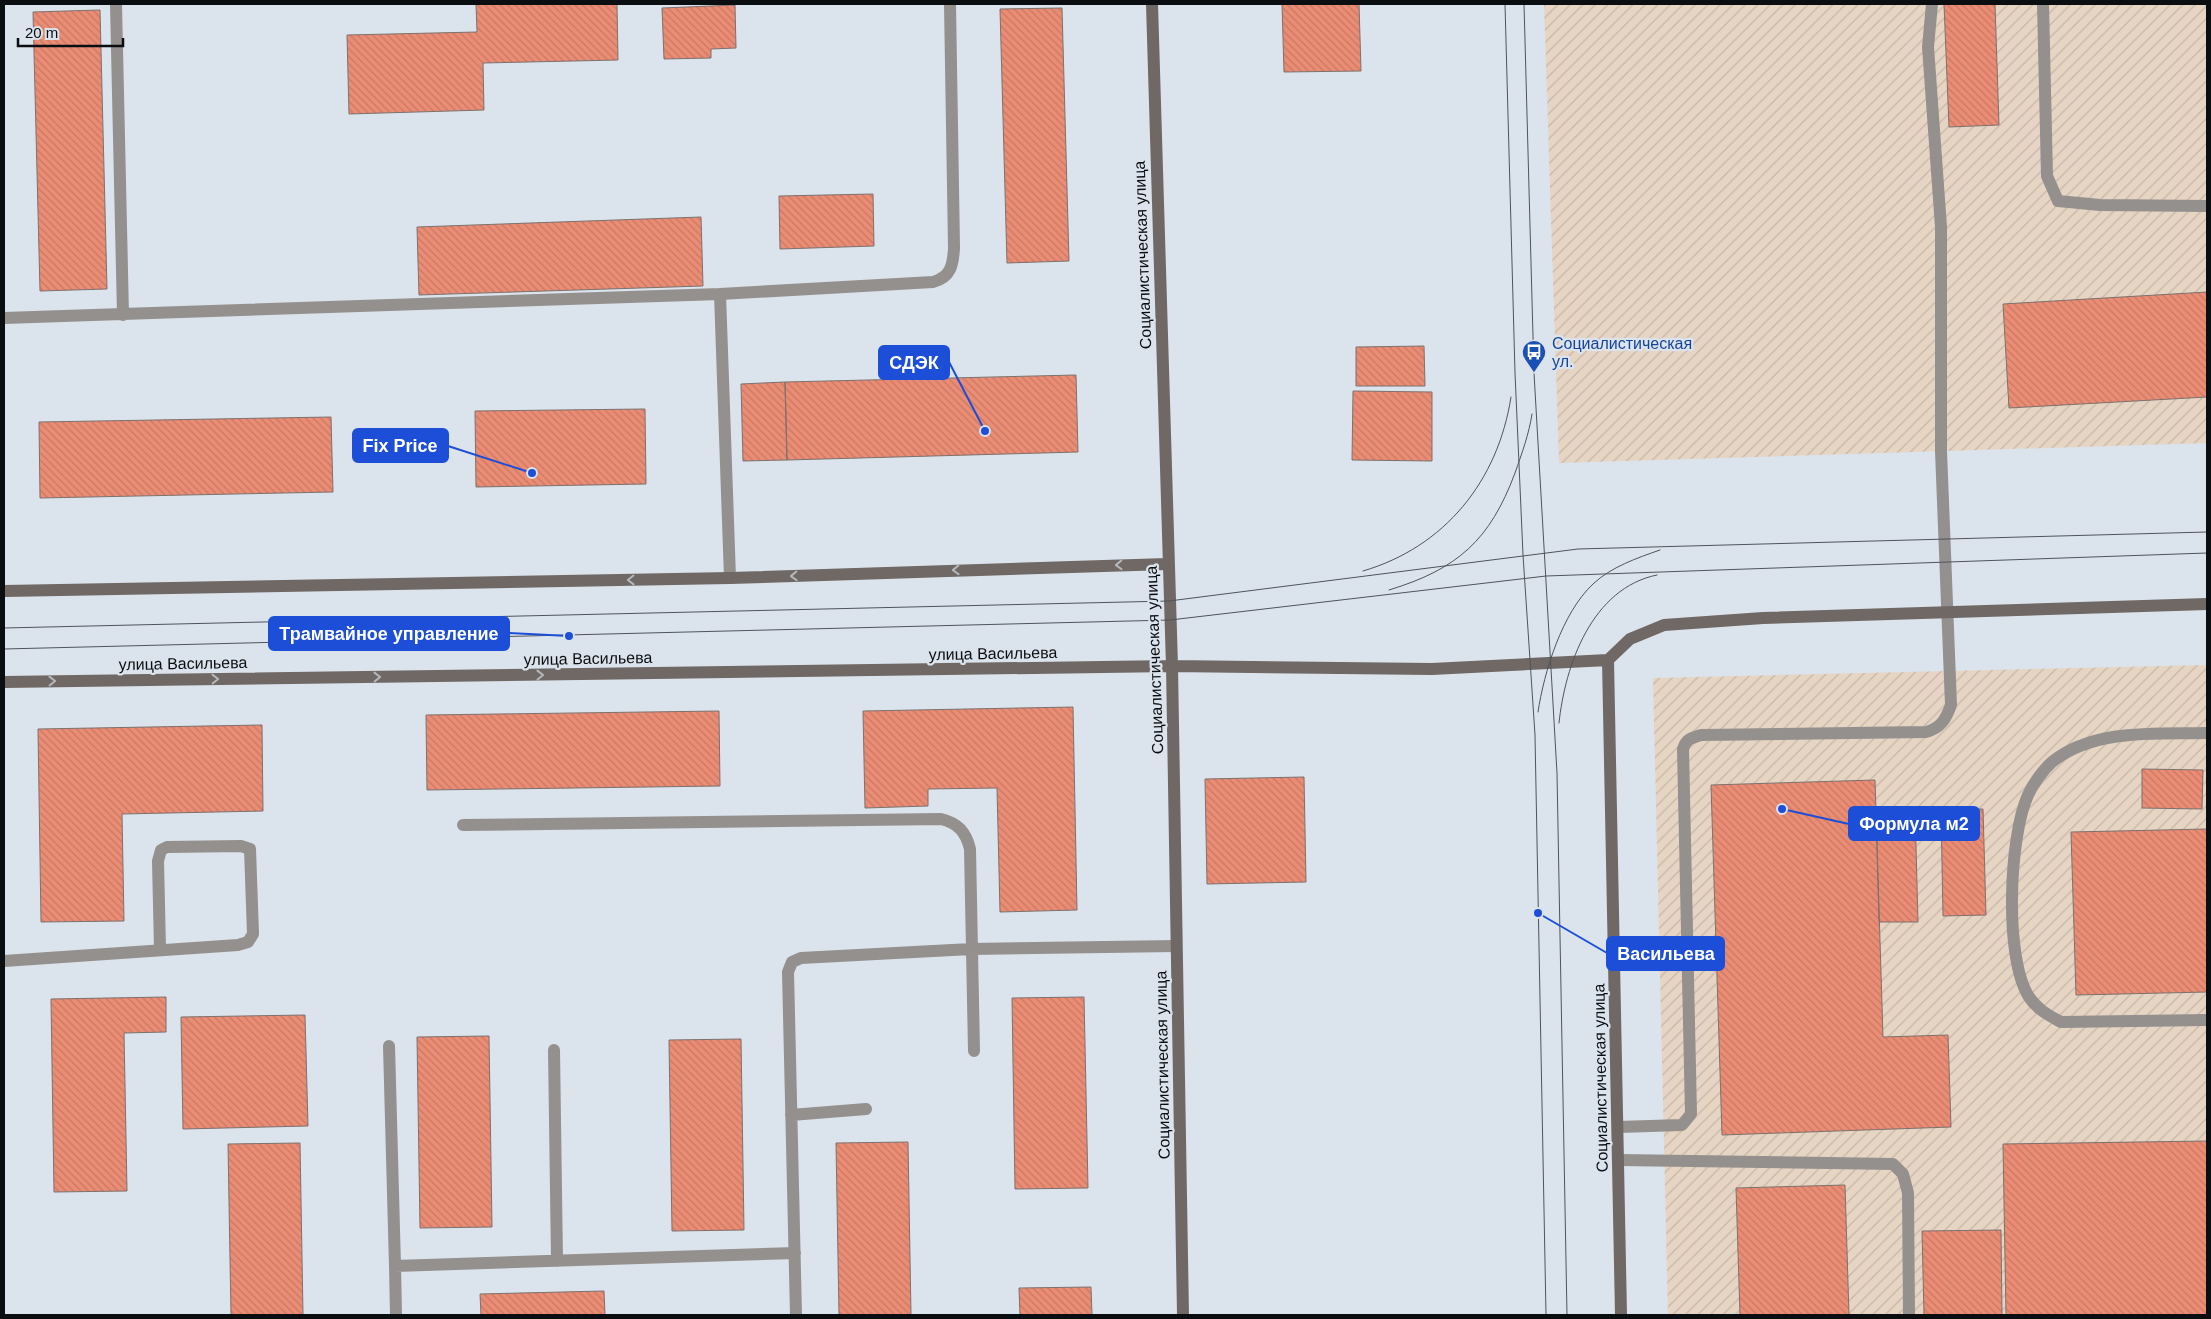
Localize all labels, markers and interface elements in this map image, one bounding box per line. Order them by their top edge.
scale bar [18,15,122,47]
text: 20 m [25,24,58,41]
street label: Социалистическая улица [1131,160,1154,350]
place label: Социалистическая ул. [1552,335,1692,370]
bus stop icon: Социалистическая ул. [1521,339,1547,373]
callout: СДЭК [879,346,949,379]
text: СДЭК [889,353,940,373]
callout: Fix Price [353,429,448,462]
text: Fix Price [362,436,438,456]
one-way arrow [1115,560,1122,570]
one-way arrow [952,565,960,576]
street label: Социалистическая улица [1143,565,1166,755]
one-way arrow [790,570,798,581]
one-way arrow [627,574,635,585]
callout: Трамвайное управление [269,617,509,650]
text: Трамвайное управление [279,624,499,644]
street label: улица Васильева [929,644,1058,663]
street label: улица Васильева [524,649,653,668]
street label: улица Васильева [119,654,248,673]
one-way arrow [536,670,544,680]
one-way arrow [374,672,382,682]
one-way arrow [212,674,219,684]
one-way arrow [49,676,57,686]
callout: Формула м2 [1849,807,1979,840]
text: Формула м2 [1859,814,1969,834]
callout: Васильева [1607,937,1724,970]
text: Васильева [1617,944,1716,964]
street label: Социалистическая улица [1152,970,1173,1159]
street label: Социалистическая улица [1590,983,1611,1172]

